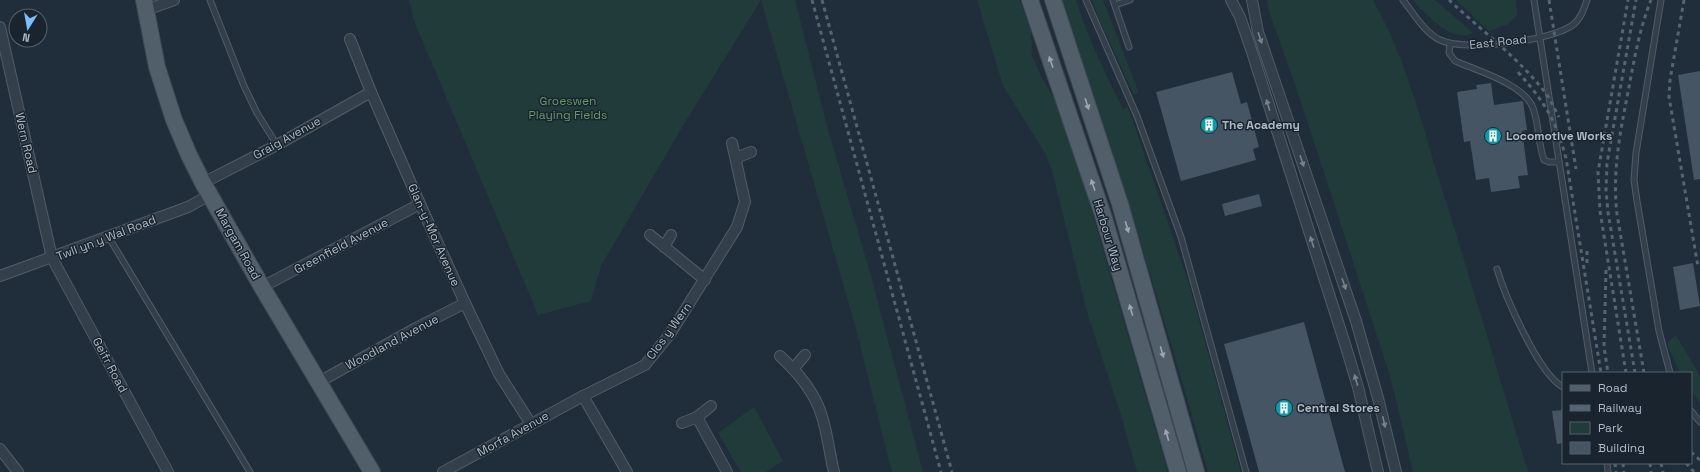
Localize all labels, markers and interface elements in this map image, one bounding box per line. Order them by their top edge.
north arrow [8,8,48,48]
text: N [21,30,31,45]
street label: East Road [1468,31,1528,53]
one-way arrow [1258,32,1264,44]
one-way arrow [1048,56,1054,68]
park label: Groeswen Playing Fields [529,93,607,123]
one-way arrow [1084,98,1090,110]
one-way arrow [1265,99,1271,111]
street label: Wern Road [11,111,41,175]
street label: Graig Avenue [250,113,324,163]
building icon: The Academy [1199,115,1219,135]
place label: The Academy [1222,117,1300,133]
building icon: Locomotive Works [1483,126,1503,146]
place label: Locomotive Works [1506,128,1612,144]
one-way arrow [1299,155,1305,167]
one-way arrow [1090,179,1096,191]
street label: Glan-y-Mor Avenue [404,181,464,289]
street label: Harbour Way [1090,197,1126,273]
street label: Margam Road [212,206,264,282]
street label: Twll yn y Wal Road [54,212,158,264]
street label: Greenfield Avenue [291,214,391,278]
one-way arrow [1124,222,1130,234]
one-way arrow [1309,236,1315,248]
one-way arrow [1341,279,1347,291]
street label: Clos y Wern [643,299,695,363]
one-way arrow [1127,303,1133,316]
street label: Woodland Avenue [343,311,441,373]
street label: Geifr Road [89,335,131,395]
one-way arrow [1159,347,1165,359]
legend [1562,372,1692,464]
one-way arrow [1353,374,1359,386]
text: Road [1598,380,1627,396]
building icon: Central Stores [1274,398,1294,418]
place label: Central Stores [1297,400,1380,416]
text: Railway [1598,400,1642,416]
street label: Morfa Avenue [474,408,552,460]
one-way arrow [1381,417,1387,429]
text: Park [1598,420,1623,436]
one-way arrow [1164,428,1170,440]
text: Building [1598,440,1645,456]

